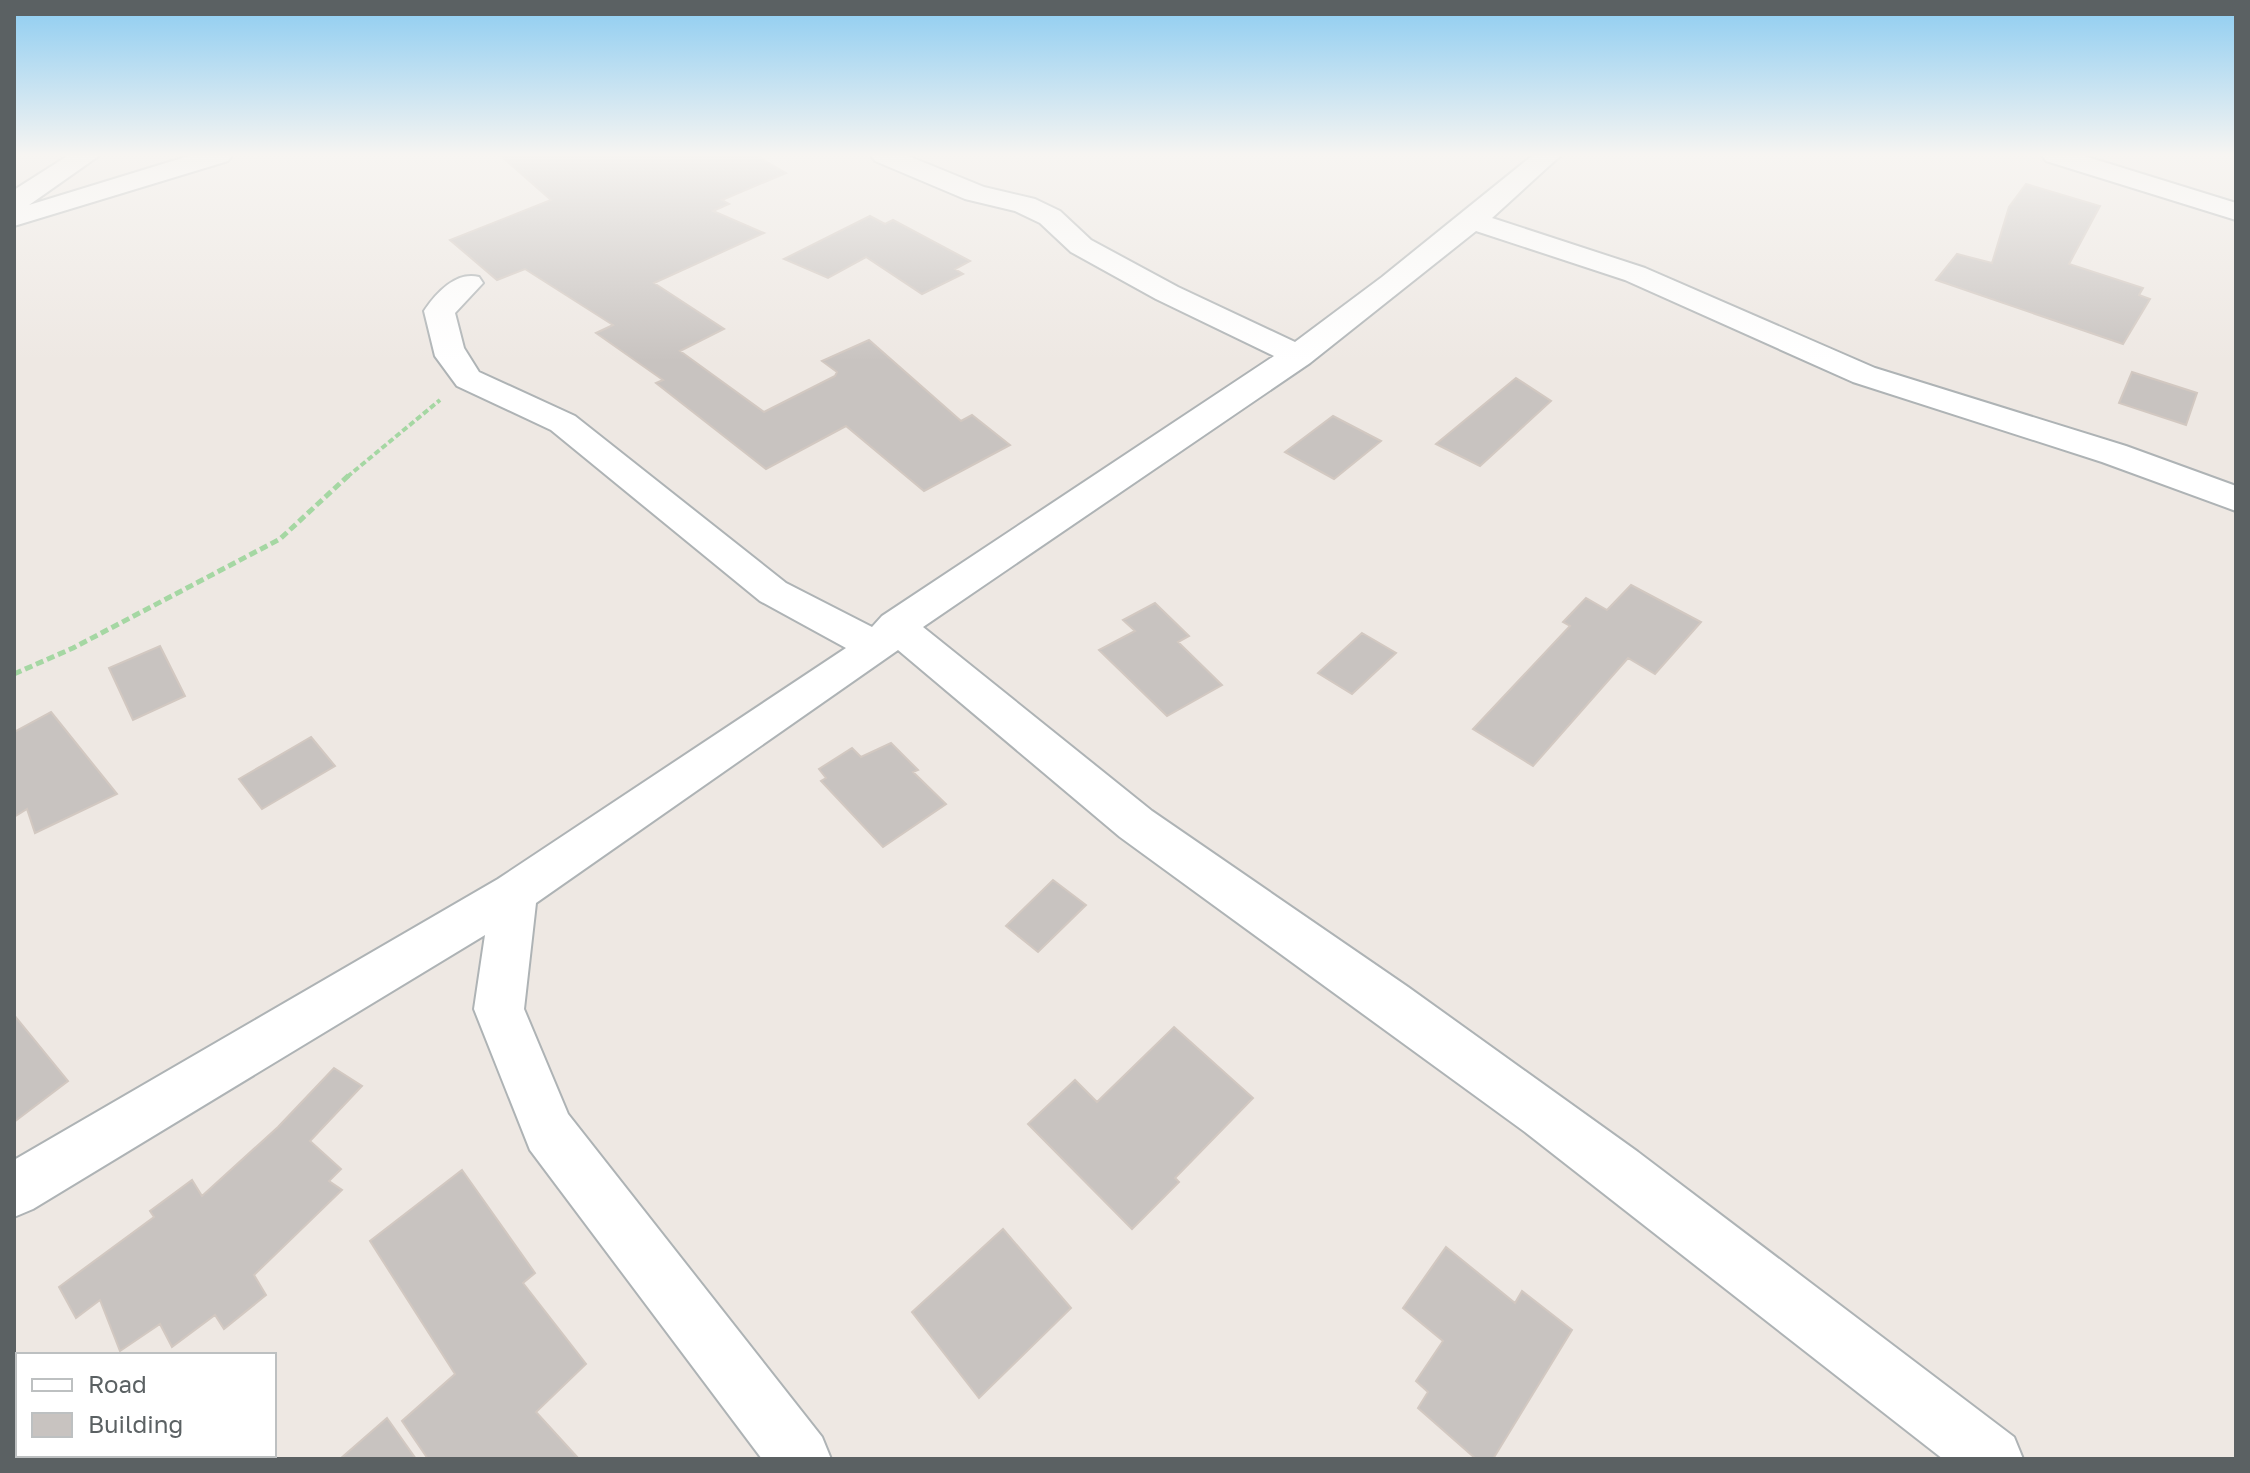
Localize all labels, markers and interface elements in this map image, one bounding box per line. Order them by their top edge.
legend [16,1353,276,1457]
text: Road [88,1369,147,1398]
text: Building [88,1409,183,1438]

